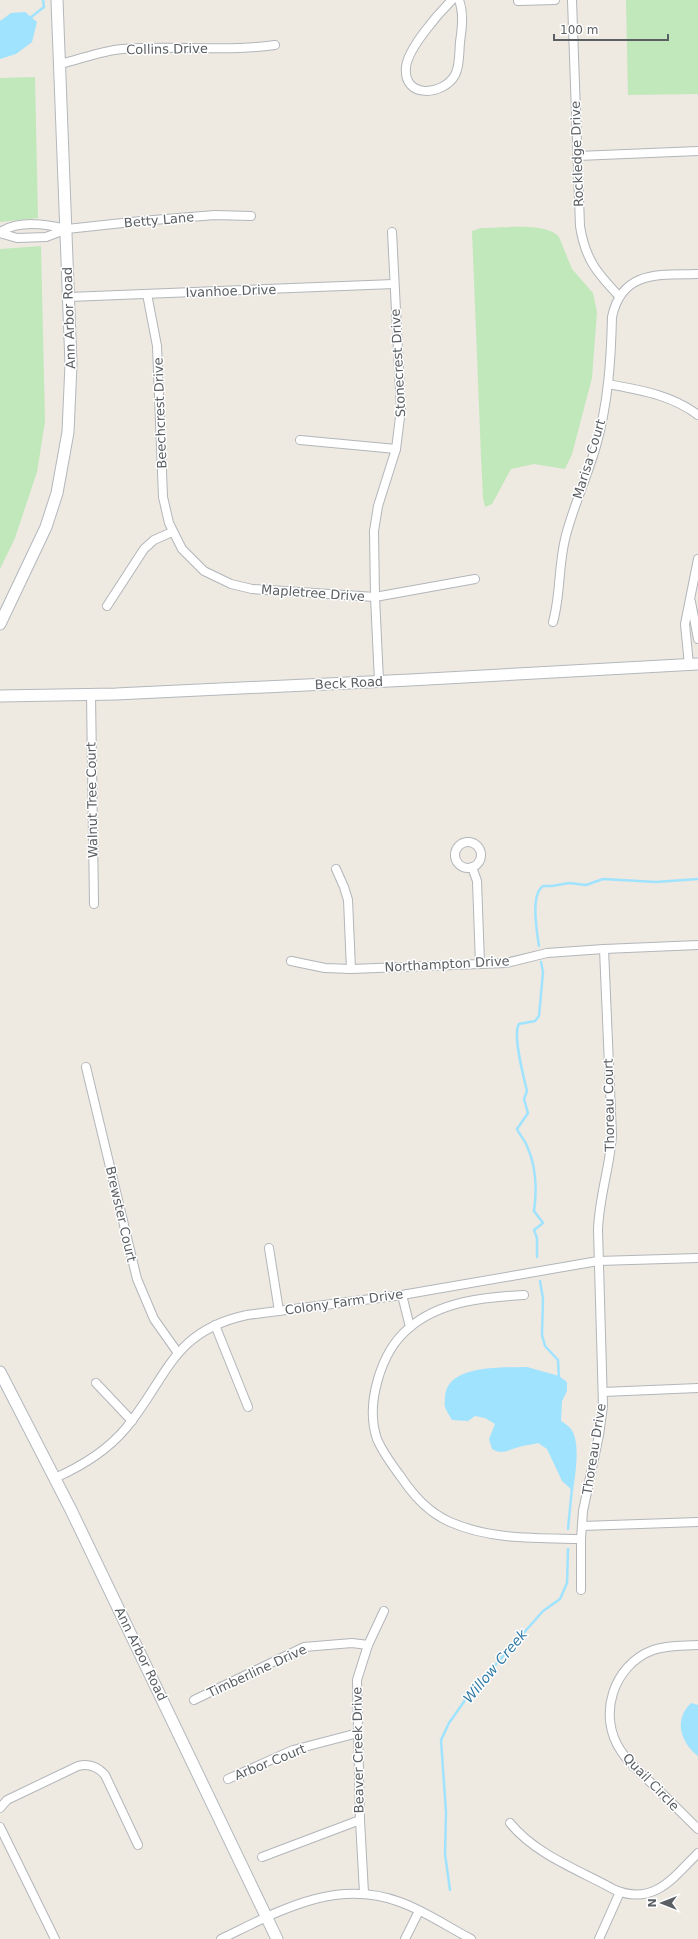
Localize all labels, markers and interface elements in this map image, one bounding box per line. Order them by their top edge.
scale bar [554,16,668,42]
text: 100 m [560,23,598,37]
street label: Collins Drive [126,41,208,57]
street label: Rockledge Drive [568,101,586,207]
street label: Betty Lane [123,209,195,231]
street label: Ann Arbor Road [60,267,78,369]
street label: Ivanhoe Drive [185,282,277,300]
street label: Stonecrest Drive [388,308,408,418]
street label: Beechcrest Drive [151,357,169,469]
street label: Marisa Court [570,417,608,501]
street label: Mapletree Drive [261,582,365,604]
street label: Beck Road [314,674,384,692]
street label: Walnut Tree Court [83,742,101,858]
street label: Northampton Drive [384,953,510,975]
street label: Thoreau Court [601,1058,617,1153]
street label: Brewster Court [103,1165,139,1263]
street label: Colony Farm Drive [284,1286,404,1318]
street label: Thoreau Drive [579,1402,609,1497]
street label: Ann Arbor Road [112,1605,170,1703]
water label: Willow Creek [460,1625,531,1706]
street label: Timberline Drive [204,1641,309,1701]
street label: Beaver Creek Drive [349,1687,367,1813]
street label: Arbor Court [232,1741,308,1783]
street label: Quail Circle [620,1750,682,1814]
north arrow [642,1883,682,1923]
text: N [646,1898,659,1908]

